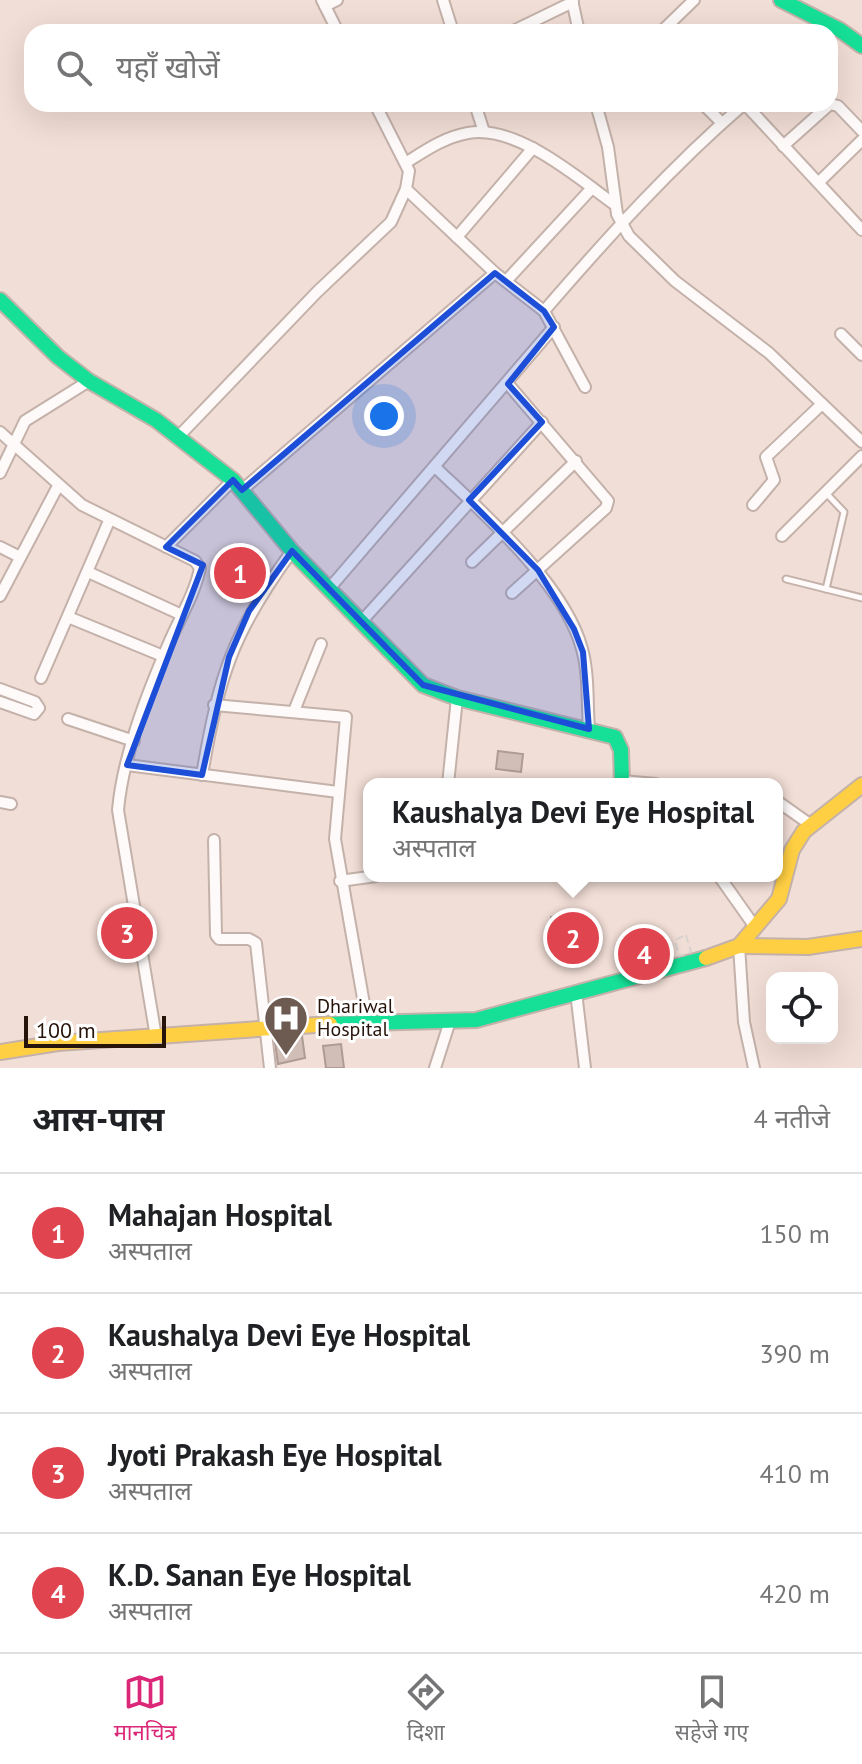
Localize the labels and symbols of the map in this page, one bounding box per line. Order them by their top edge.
your location [364,396,404,436]
pin: 1 [214,543,266,603]
pin: 3 [101,903,153,963]
pin: 2 [547,908,599,968]
pin: 4 [618,924,670,984]
place label: Dhariwal Hospital [317,993,394,1042]
hospital icon: Dhariwal Hospital [262,994,310,1057]
scale bar [24,1012,166,1048]

